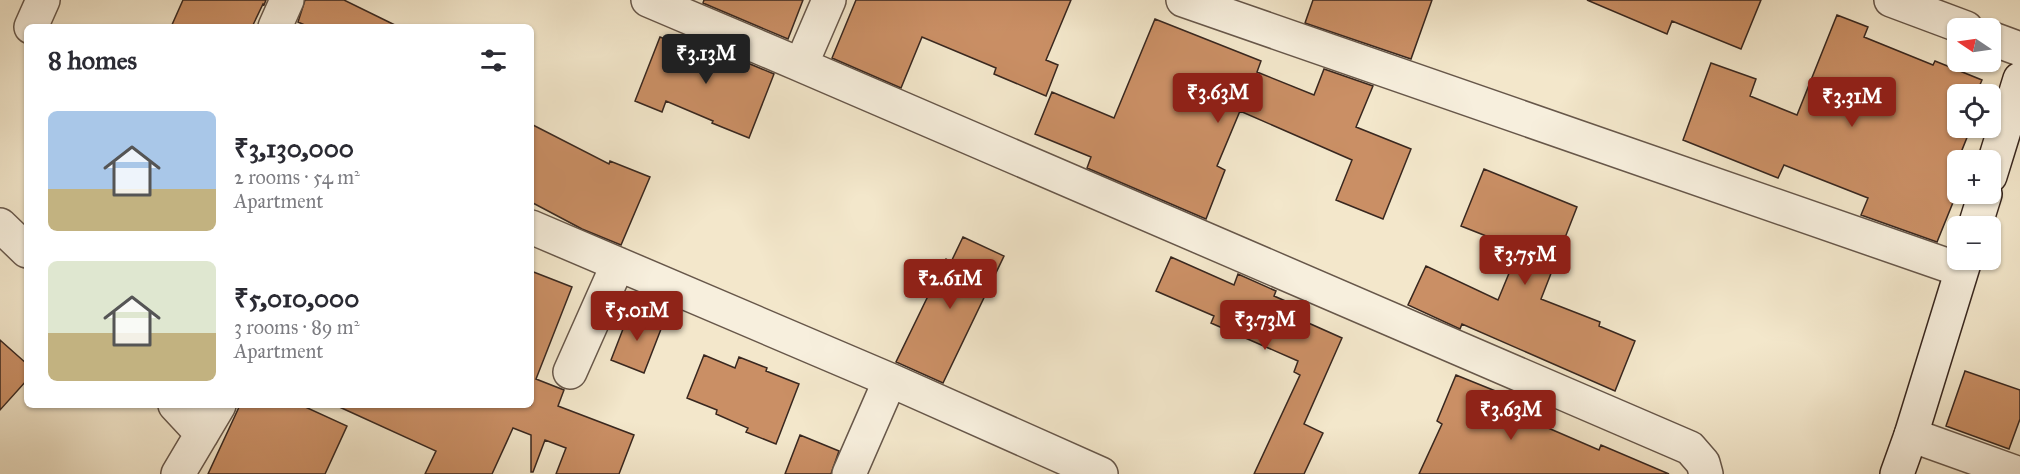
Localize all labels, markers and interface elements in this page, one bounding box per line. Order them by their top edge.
north arrow [1947,18,2001,72]
map controls [1947,18,2001,270]
pin: ₹3.13M [657,34,755,85]
text: ₹3.13M [676,41,736,65]
text: 8 homes [48,44,137,76]
icon: filters [477,44,510,77]
pin: ₹3.63M [1169,73,1267,124]
pin: ₹3.31M [1803,77,1901,128]
text: ₹3.63M [1187,80,1249,104]
text: ₹3.31M [1822,84,1882,108]
button: locate [1947,84,2001,138]
text: ₹3,130,000 [234,132,354,164]
icon: home [96,135,168,207]
button: + [1947,150,2001,204]
text: 2 rooms · 54 m² [234,165,360,189]
text: Apartment [234,189,323,213]
button: − [1947,216,2001,270]
pin: ₹3.75M [1476,235,1574,286]
text: ₹3.75M [1494,242,1556,266]
pin: ₹2.61M [901,259,999,310]
text: ₹2.61M [918,266,982,290]
text: ₹5,010,000 [234,282,359,314]
icon: home [96,285,168,357]
pin: ₹5.01M [588,291,686,342]
text: ₹5.01M [605,298,669,322]
pin: ₹3.73M [1216,300,1314,351]
text: ₹3.73M [1234,307,1296,331]
text: 3 rooms · 89 m² [234,315,359,339]
text: Apartment [234,339,323,363]
pin: ₹3.63M [1462,390,1560,441]
text: ₹3.63M [1480,397,1542,421]

